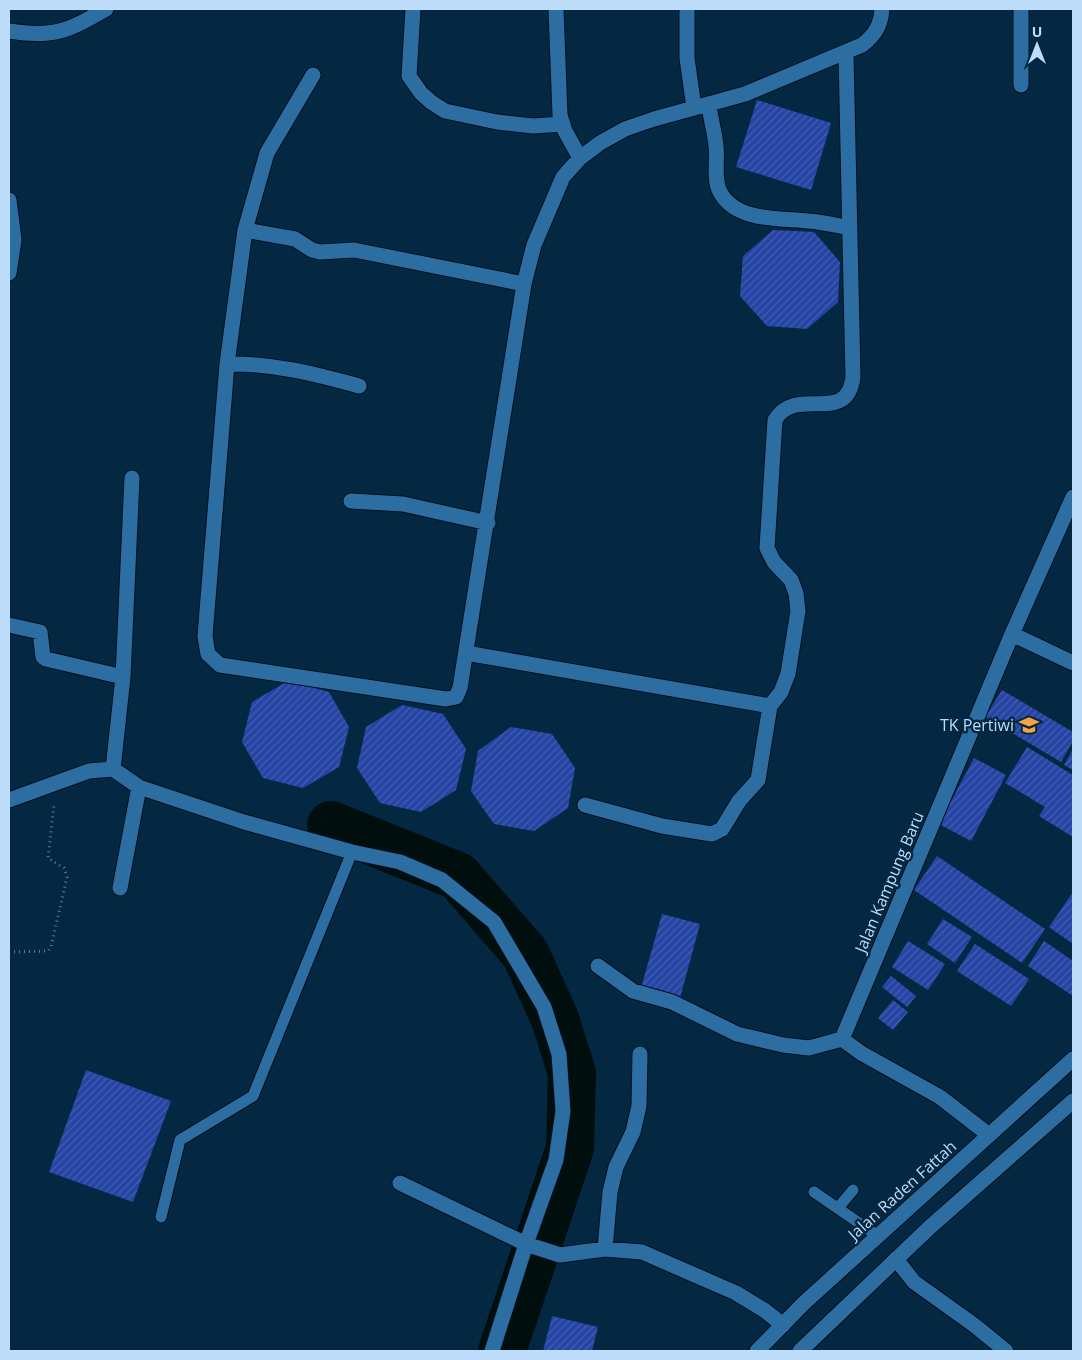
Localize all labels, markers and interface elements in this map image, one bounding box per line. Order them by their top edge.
north arrow [1012,20,1062,70]
text: U [1032,22,1042,41]
place label: TK Pertiwi [940,714,1014,736]
school or university icon: TK Pertiwi [1018,714,1040,736]
street label: Jalan Kampung Baru [849,808,929,958]
street label: Jalan Raden Fattah [842,1135,961,1246]

